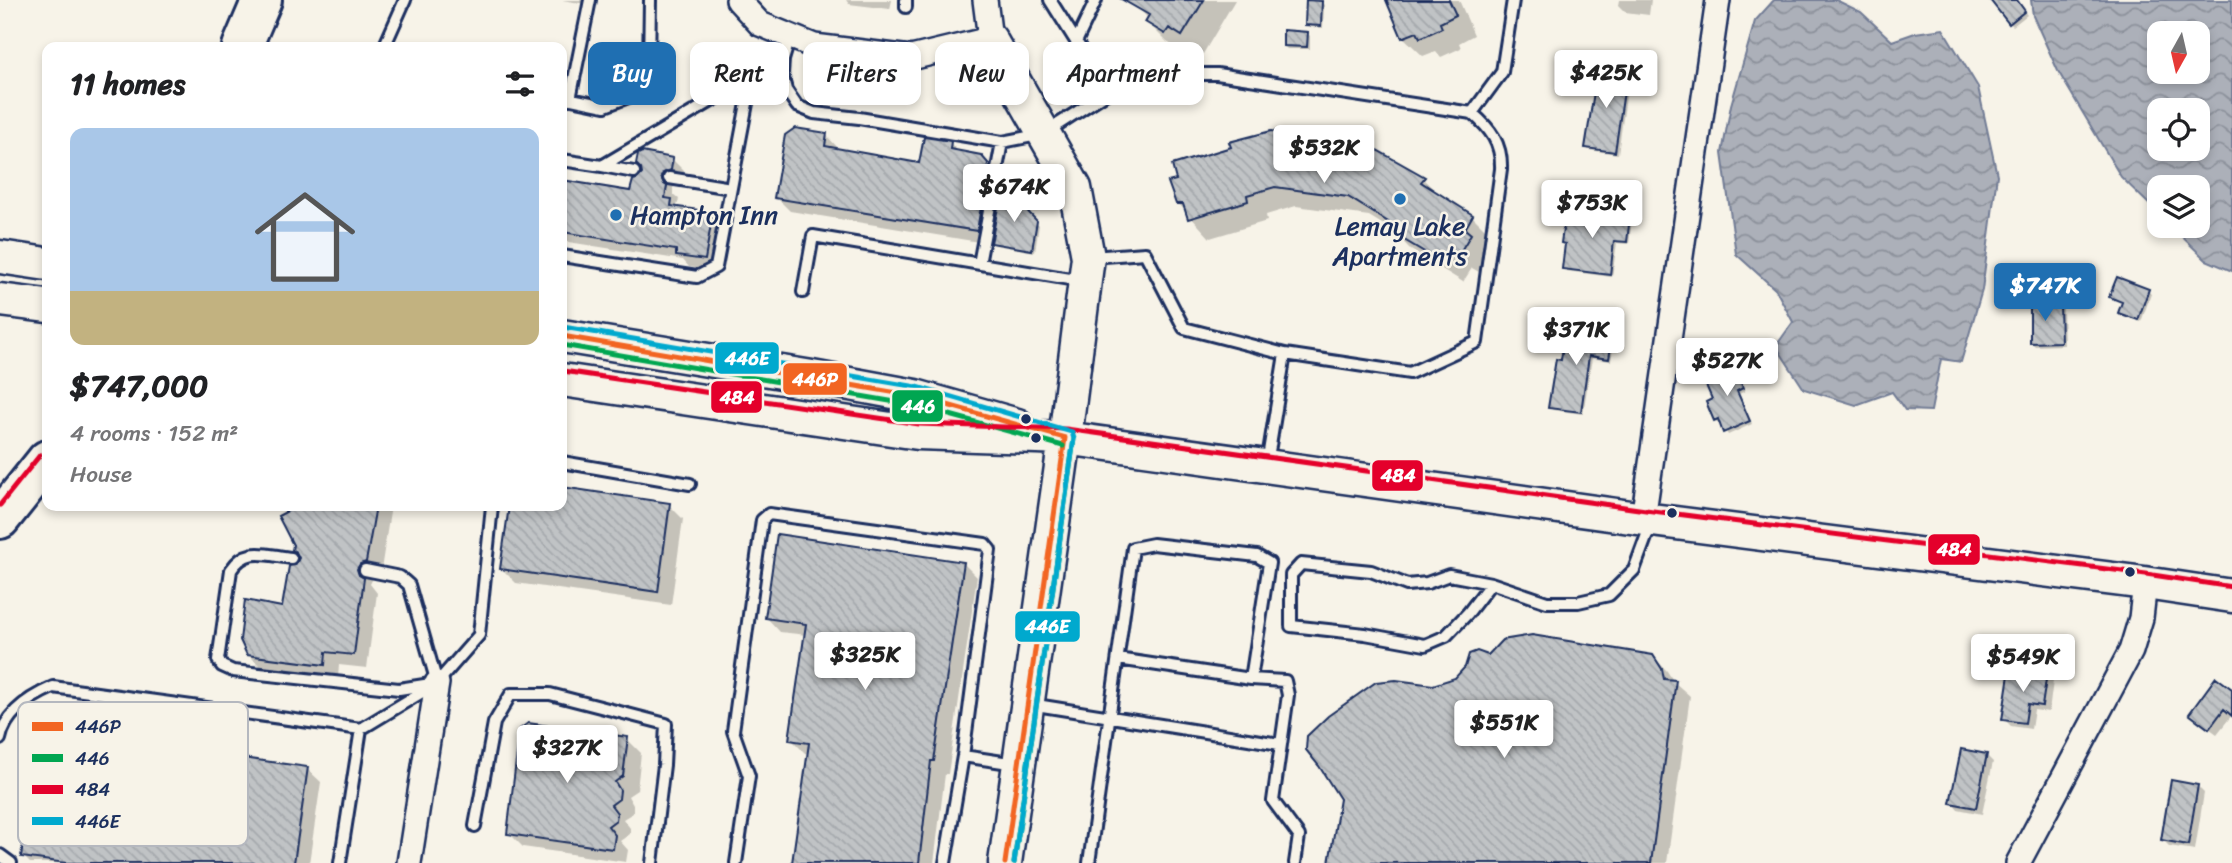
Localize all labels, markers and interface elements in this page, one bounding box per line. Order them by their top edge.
north arrow [2147,21,2210,84]
map controls [2147,21,2210,238]
chip: Buy [588,42,676,105]
chip: Rent [690,42,789,105]
chip: Filters [803,42,921,105]
chip: New [935,42,1029,105]
chip: Apartment [1043,42,1204,105]
pin: $425K [1557,50,1655,110]
text: $425K [1570,52,1642,93]
text: 11 homes [70,57,185,111]
icon: filters [501,65,539,103]
button: locate [2147,98,2210,161]
pin: $532K [1275,125,1373,185]
text: $532K [1289,127,1359,168]
pin: $674K [965,164,1063,224]
text: $674K [979,166,1049,207]
icon: home [242,174,368,300]
button: layers [2147,175,2210,238]
pin: $753K [1543,180,1641,240]
text: $753K [1557,182,1627,223]
marker: Lemay Lake Apartments [1392,191,1408,207]
place label: Hampton Inn [630,192,778,238]
place label: Lemay Lake Apartments [1332,203,1468,279]
marker: Hampton Inn [608,207,624,223]
pin: $747K [1996,264,2094,323]
text: $747K [2010,265,2080,306]
pin: $371K [1527,308,1625,367]
text: $371K [1543,309,1609,350]
pin: $527K [1678,338,1776,398]
text: $527K [1692,340,1762,381]
line badge: 446E [714,341,780,375]
text: 446E [723,342,771,375]
text: $747,000 [70,359,208,413]
line badge: 446P [782,362,848,396]
text: 446P [791,363,839,396]
line badge: 484 [710,380,763,414]
text: 484 [718,381,755,414]
line badge: 446 [891,389,944,423]
text: 446 [900,390,935,423]
unlabelled marker [1019,412,1033,426]
text: 4 rooms · 152 m² [70,413,238,454]
unlabelled marker [1029,431,1043,445]
text: House [70,454,132,495]
line badge: 484 [1371,459,1424,492]
text: 484 [1379,459,1416,492]
unlabelled marker [1665,506,1679,520]
line badge: 484 [1927,533,1981,566]
text: 484 [1935,533,1972,566]
unlabelled marker [2123,565,2137,579]
line badge: 446E [1014,610,1081,643]
text: 446E [1023,610,1071,643]
pin: $325K [816,632,914,692]
text: $325K [830,634,900,675]
pin: $549K [1974,634,2072,694]
text: $549K [1987,636,2059,677]
pin: $551K [1455,700,1553,760]
legend [18,702,248,846]
text: $551K [1470,702,1538,743]
text: 446P [75,710,122,743]
pin: $327K [518,726,616,785]
text: $327K [533,727,601,768]
text: 446 [75,742,110,775]
text: 484 [75,773,110,806]
text: 446E [75,805,122,838]

